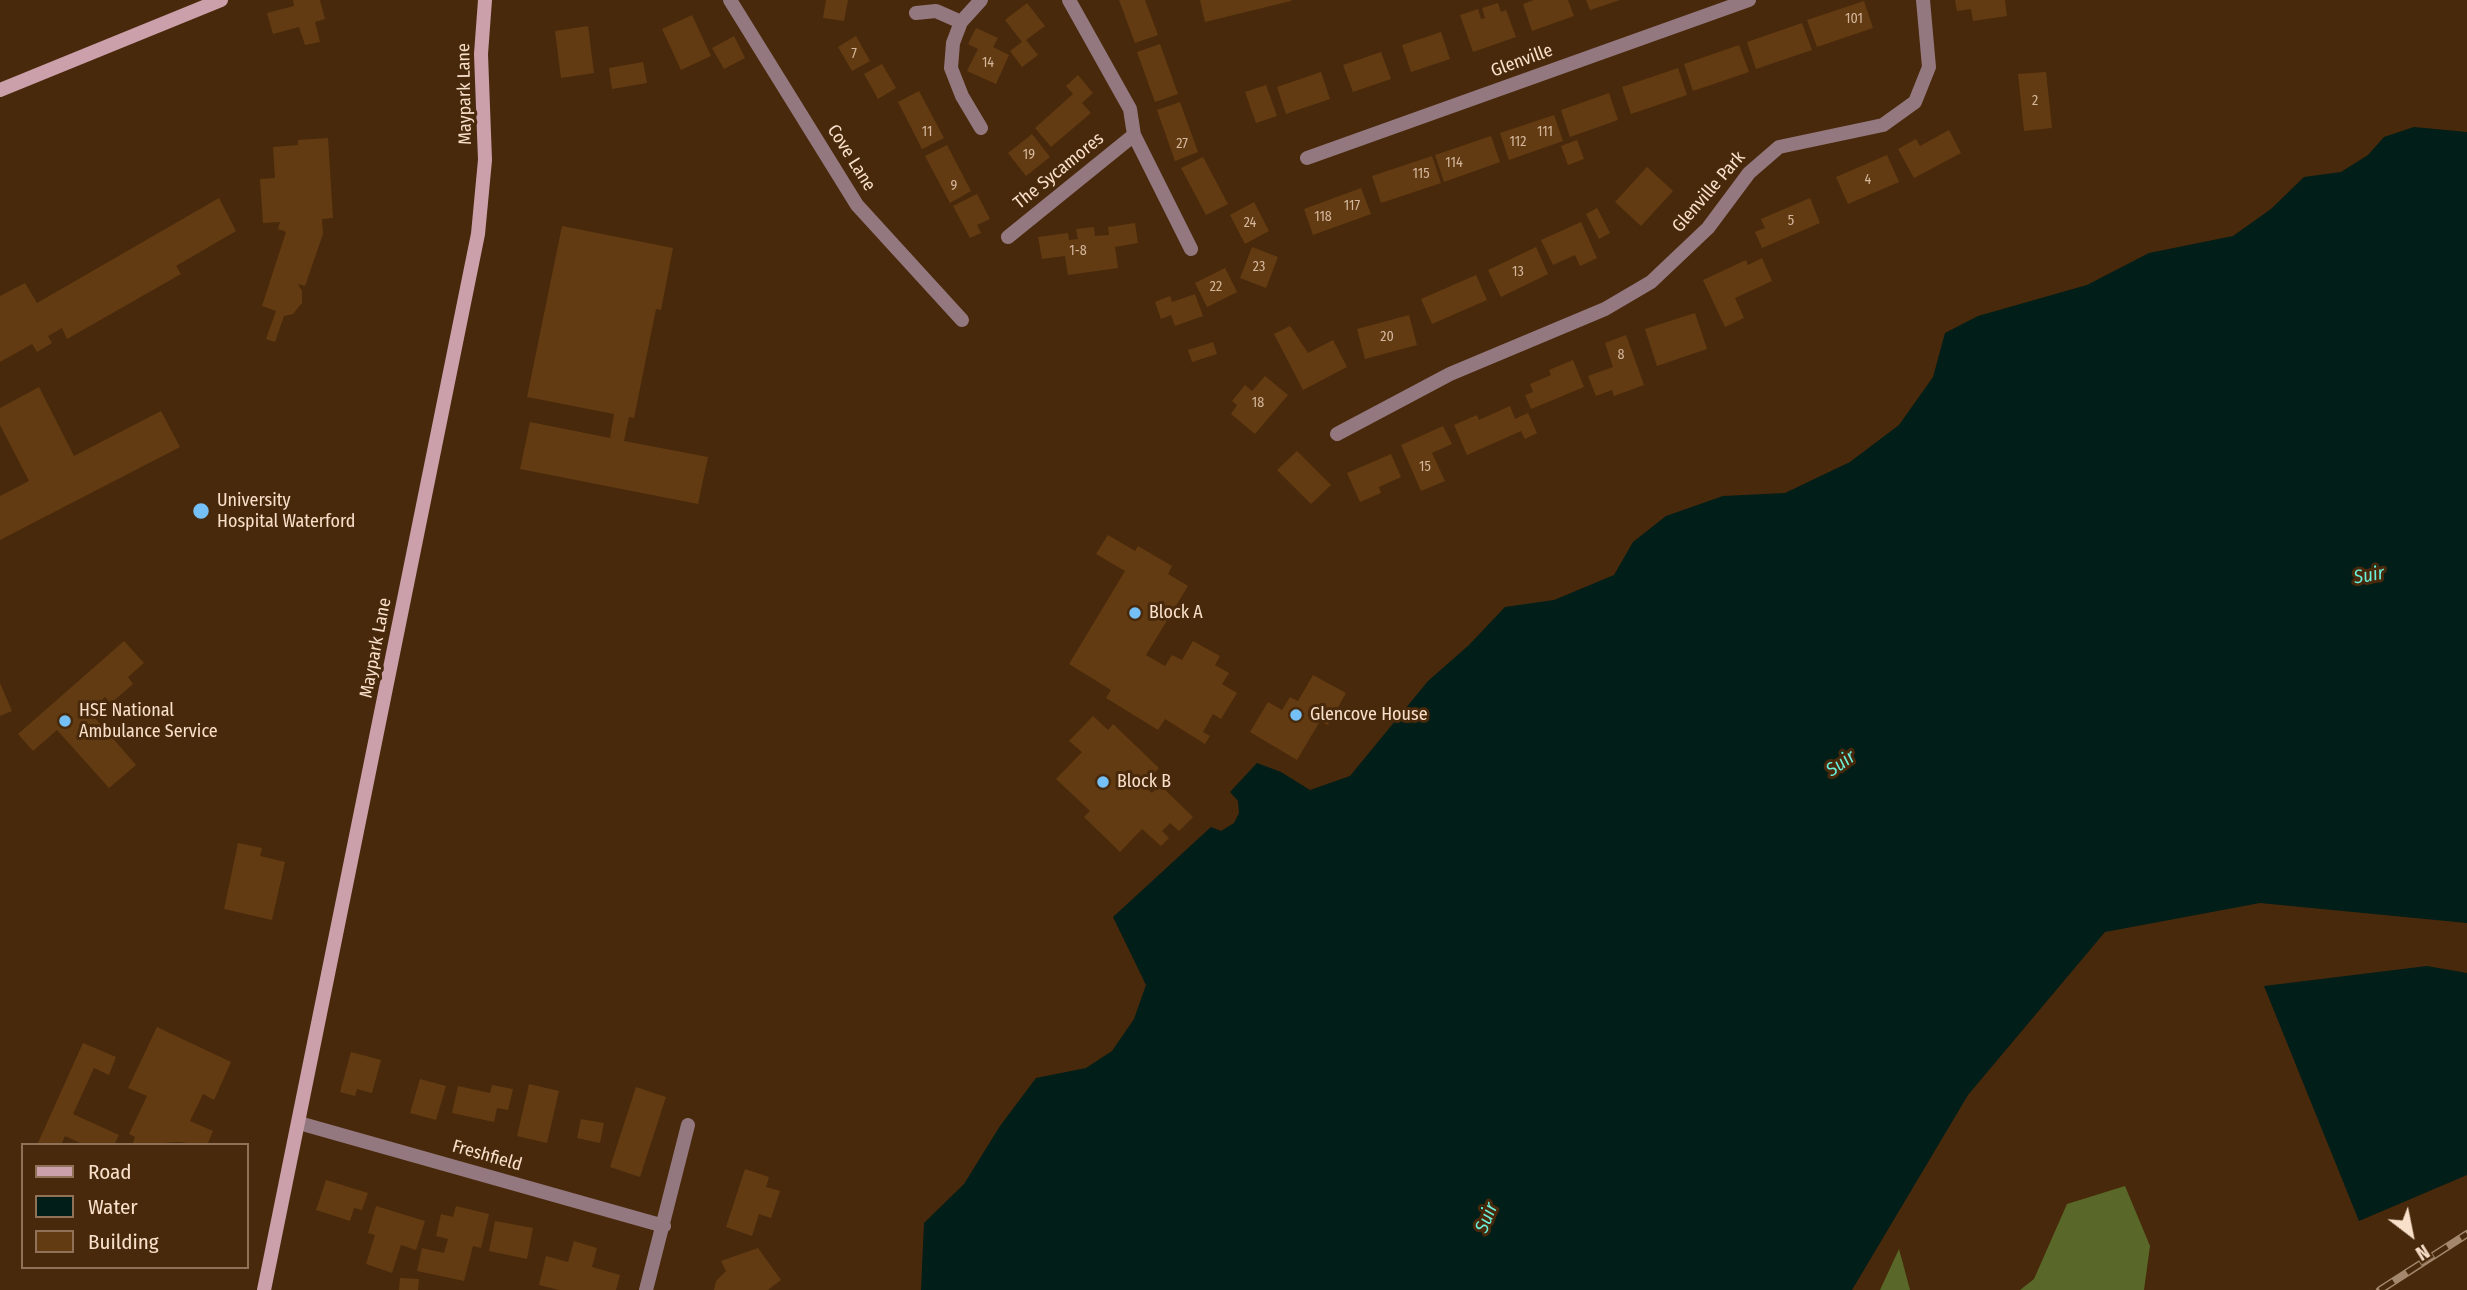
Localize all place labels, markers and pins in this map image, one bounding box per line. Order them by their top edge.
place label: University Hospital Waterford [217,490,355,532]
marker: University Hospital Waterford [191,501,211,521]
place label: Block A [1149,602,1203,624]
marker: Block A [1127,605,1143,621]
place label: HSE National Ambulance Service [79,700,218,742]
place label: Glencove House [1310,704,1428,726]
marker: Glencove House [1288,707,1304,723]
marker: HSE National Ambulance Service [57,713,73,729]
place label: Block B [1117,771,1171,793]
marker: Block B [1095,774,1111,790]

